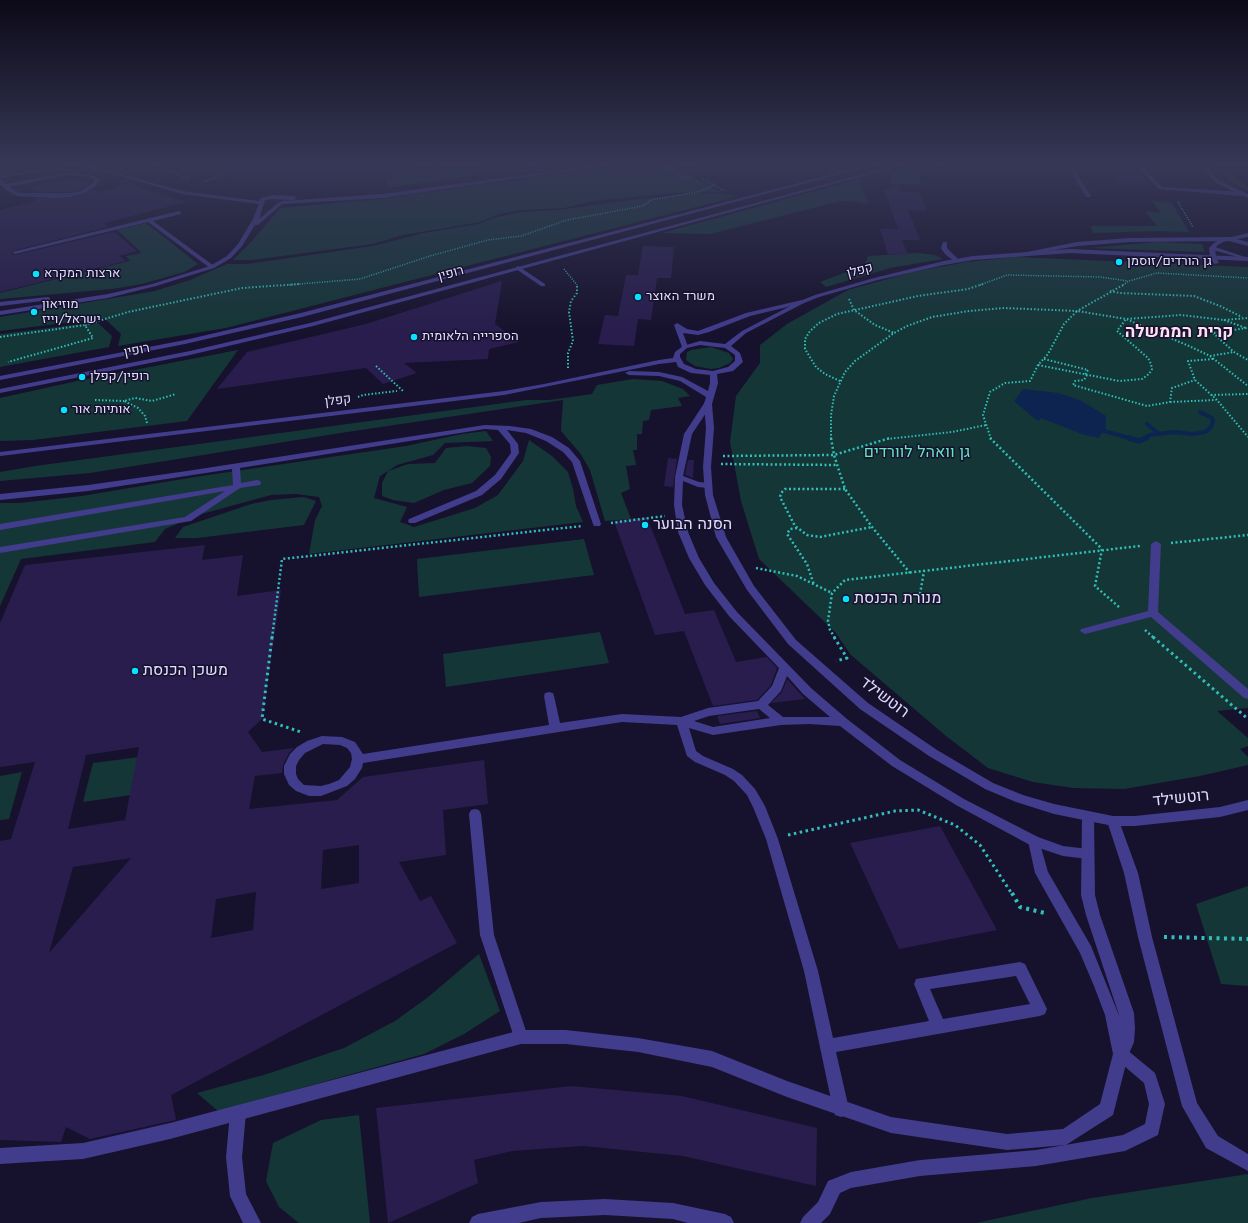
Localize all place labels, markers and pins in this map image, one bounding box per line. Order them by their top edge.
place label: גן הורדים/זוסמן [1127,254,1212,270]
marker: גן הורדים/זוסמן [1114,257,1124,267]
place label: ארצות המקרא [44,266,120,282]
marker: ארצות המקרא [31,269,41,279]
place label: משרד האוצר [646,289,715,305]
marker: משרד האוצר [633,292,643,302]
place label: מוזיאון ישראל/וייז [42,297,101,328]
marker: מוזיאון ישראל/וייז [29,307,39,317]
place label: הספרייה הלאומית [422,329,519,345]
marker: הספרייה הלאומית [409,332,419,342]
place label: רופין/קפלן [90,369,149,385]
marker: רופין/קפלן [77,372,87,382]
place label: אותיות אור [72,402,131,418]
marker: אותיות אור [59,405,69,415]
place label: הסנה הבוער [653,515,732,535]
marker: הסנה הבוער [640,520,650,530]
place label: מנורת הכנסת [854,589,941,609]
marker: מנורת הכנסת [841,594,851,604]
place label: משכן הכנסת [143,661,228,681]
marker: משכן הכנסת [130,666,140,676]

